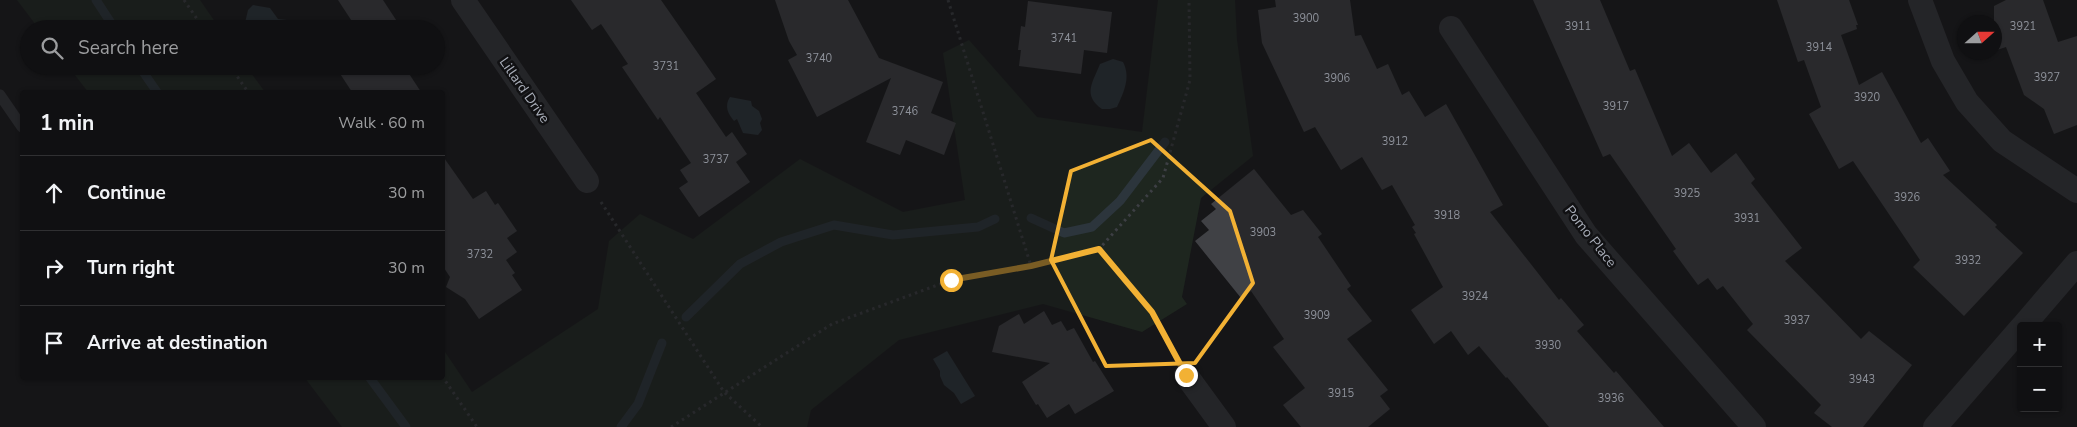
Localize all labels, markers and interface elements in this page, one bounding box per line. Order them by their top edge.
house number: 3900 [1293,11,1320,26]
north arrow [1957,15,2002,60]
house number: 3911 [1565,19,1591,34]
house number: 3921 [2010,19,2036,34]
search box [20,20,445,75]
house number: 3741 [1051,31,1077,46]
icon: search [38,34,66,62]
text: Search here [78,35,179,61]
house number: 3914 [1806,40,1833,55]
house number: 3740 [806,51,833,66]
street label: Lillard Drive [495,54,554,127]
house number: 3731 [653,59,679,74]
house number: 3927 [2034,70,2060,85]
house number: 3906 [1324,71,1351,86]
house number: 3920 [1854,90,1881,105]
house number: 3917 [1603,99,1629,114]
house number: 3746 [892,104,919,119]
text: 1 min [40,109,94,137]
text: Walk · 60 m [338,112,425,134]
house number: 3912 [1382,134,1408,149]
house number: 3737 [703,152,729,167]
icon: ahead [40,179,68,207]
text: Continue [87,180,166,206]
text: 30 m [388,182,425,204]
house number: 3925 [1674,186,1701,201]
house number: 3926 [1894,190,1921,205]
street label: Pomo Place [1560,201,1621,271]
house number: 3918 [1434,208,1461,223]
house number: 3931 [1734,211,1760,226]
house number: 3903 [1250,225,1276,240]
house number: 3732 [467,247,493,262]
house number: 3932 [1955,253,1981,268]
icon: right [40,254,68,282]
text: Turn right [87,255,174,281]
text: 30 m [388,257,425,279]
route start [940,269,963,292]
house number: 3924 [1462,289,1489,304]
house number: 3909 [1304,308,1330,323]
house number: 3937 [1784,313,1810,328]
map controls [2017,322,2062,412]
button: + [2017,322,2062,367]
icon: arrive [40,329,68,357]
text: Arrive at destination [87,330,268,356]
house number: 3930 [1535,338,1562,353]
route end [1175,364,1198,387]
button: − [2017,367,2062,412]
house number: 3943 [1849,372,1875,387]
house number: 3915 [1328,386,1355,401]
house number: 3936 [1598,391,1625,406]

